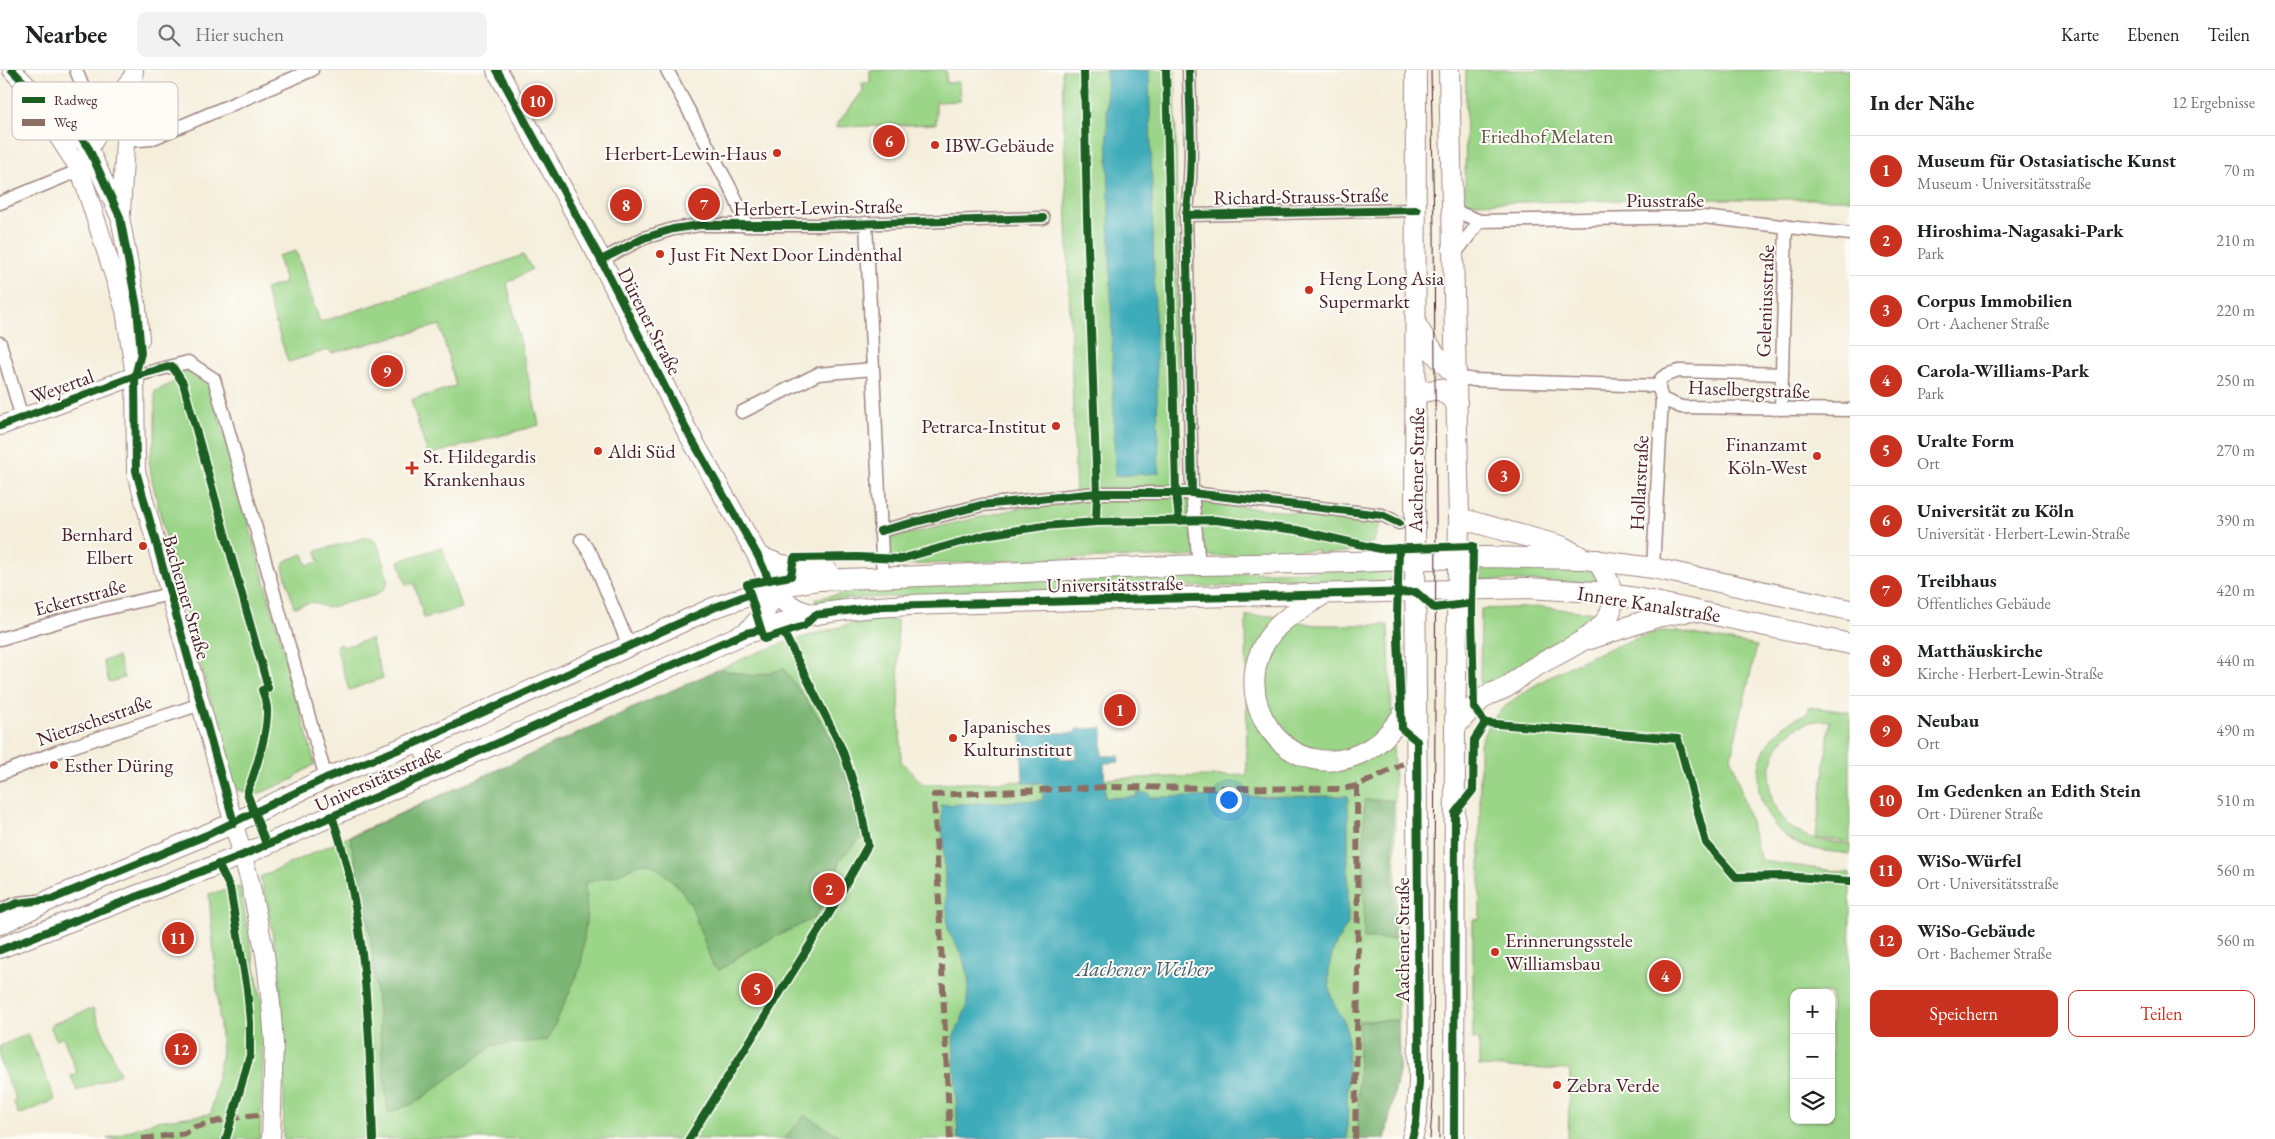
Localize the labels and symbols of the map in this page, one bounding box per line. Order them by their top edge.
legend [12,82,178,140]
pin: 10 [521,82,553,120]
text: Radweg [54,91,98,109]
text: Weg [54,113,78,131]
pin: 6 [873,122,905,160]
park label: Friedhof Melaten [1481,123,1614,149]
place label: IBW-Gebäude [945,132,1054,158]
marker: IBW-Gebäude [929,139,941,151]
place label: Herbert-Lewin-Haus [604,140,767,166]
marker: Herbert-Lewin-Haus [771,147,783,159]
street label: Richard-Strauss-Straße [1213,181,1389,211]
pin: 7 [688,185,720,223]
pin: 8 [610,186,642,224]
street label: Piusstraße [1626,187,1704,213]
street label: Herbert-Lewin-Straße [733,193,903,221]
place label: Just Fit Next Door Lindenthal [668,241,902,267]
street label: Geleniusstraße [1750,244,1780,358]
marker: Just Fit Next Door Lindenthal [654,248,666,260]
street label: Dürener Straße [612,263,688,379]
place label: Heng Long Asia Supermarkt [1319,265,1444,314]
marker: Heng Long Asia Supermarkt [1303,284,1315,296]
pin: 9 [371,352,403,390]
street label: Weyertal [27,362,98,409]
street label: Haselbergstraße [1688,374,1811,404]
street label: Aachener Straße [1402,407,1430,534]
place label: Petrarca-Institut [921,413,1047,439]
marker: Petrarca-Institut [1050,420,1062,432]
place label: Finanzamt Köln-West [1725,431,1808,480]
street label: Hollarstraße [1624,435,1654,531]
place label: Aldi Süd [607,438,676,464]
place label: St. Hildegardis Krankenhaus [423,443,536,492]
marker: Aldi Süd [592,445,604,457]
marker: Finanzamt Köln-West [1811,450,1823,462]
pin: 3 [1488,457,1520,495]
marker: St. Hildegardis Krankenhaus [405,461,419,475]
place label: Bernhard Elbert [61,521,134,570]
street label: Bachemer Straße [157,532,217,662]
marker: Bernhard Elbert [137,540,149,552]
street label: Universitätsstraße [1046,570,1184,598]
street label: Eckertstraße [31,572,129,622]
street label: Innere Kanalstraße [1576,580,1723,628]
street label: Nietzschestraße [33,688,155,752]
pin: 1 [1104,691,1136,729]
place label: Japanisches Kulturinstitut [961,713,1072,762]
marker: Japanisches Kulturinstitut [947,732,959,744]
street label: Universitätsstraße [310,738,446,818]
place label: Esther Düring [64,752,174,778]
marker: Esther Düring [48,759,60,771]
your location [1216,787,1242,813]
pin: 2 [813,870,845,908]
street label: Aachener Straße [1389,877,1415,1004]
pin: 11 [162,919,194,957]
place label: Erinnerungsstele Williamsbau [1505,927,1633,976]
marker: Erinnerungsstele Williamsbau [1489,946,1501,958]
water label: Aachener Weiher [1074,955,1213,982]
pin: 4 [1649,957,1681,995]
pin: 5 [741,970,773,1008]
pin: 12 [165,1030,197,1068]
place label: Zebra Verde [1567,1072,1660,1098]
marker: Zebra Verde [1551,1079,1563,1091]

